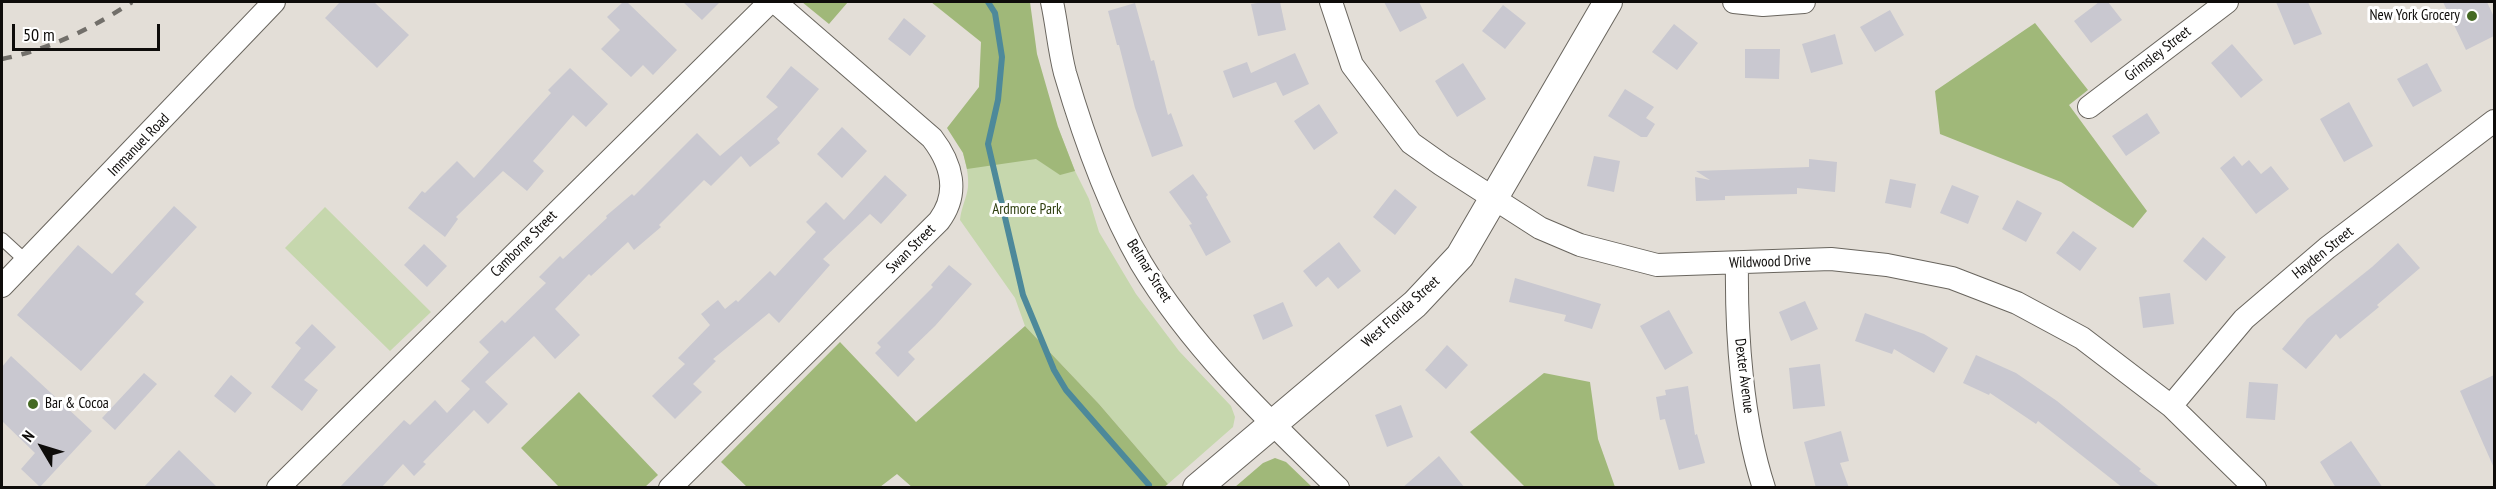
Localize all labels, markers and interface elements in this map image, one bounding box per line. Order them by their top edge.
place label: New York Grocery [2369,7,2460,25]
marker: New York Grocery [2465,9,2479,23]
scale bar [15,12,164,50]
text: 50 m [23,23,55,46]
street label: Grimsley Street [2121,23,2195,85]
street label: Immanuel Road [105,110,173,180]
park label: Ardmore Park [992,201,1062,219]
street label: Camborne Street [487,207,561,281]
street label: Swan Street [883,221,939,277]
street label: Hayden Street [2289,223,2357,283]
street label: Belmar Street [1123,236,1175,306]
street label: Wildwood Drive [1729,252,1811,272]
street label: West Florida Street [1358,272,1444,352]
street label: Dexter Avenue [1730,337,1758,415]
place label: Bar & Cocoa [45,395,109,413]
marker: Bar & Cocoa [26,397,40,411]
north arrow [12,417,72,477]
text: N [17,426,38,445]

